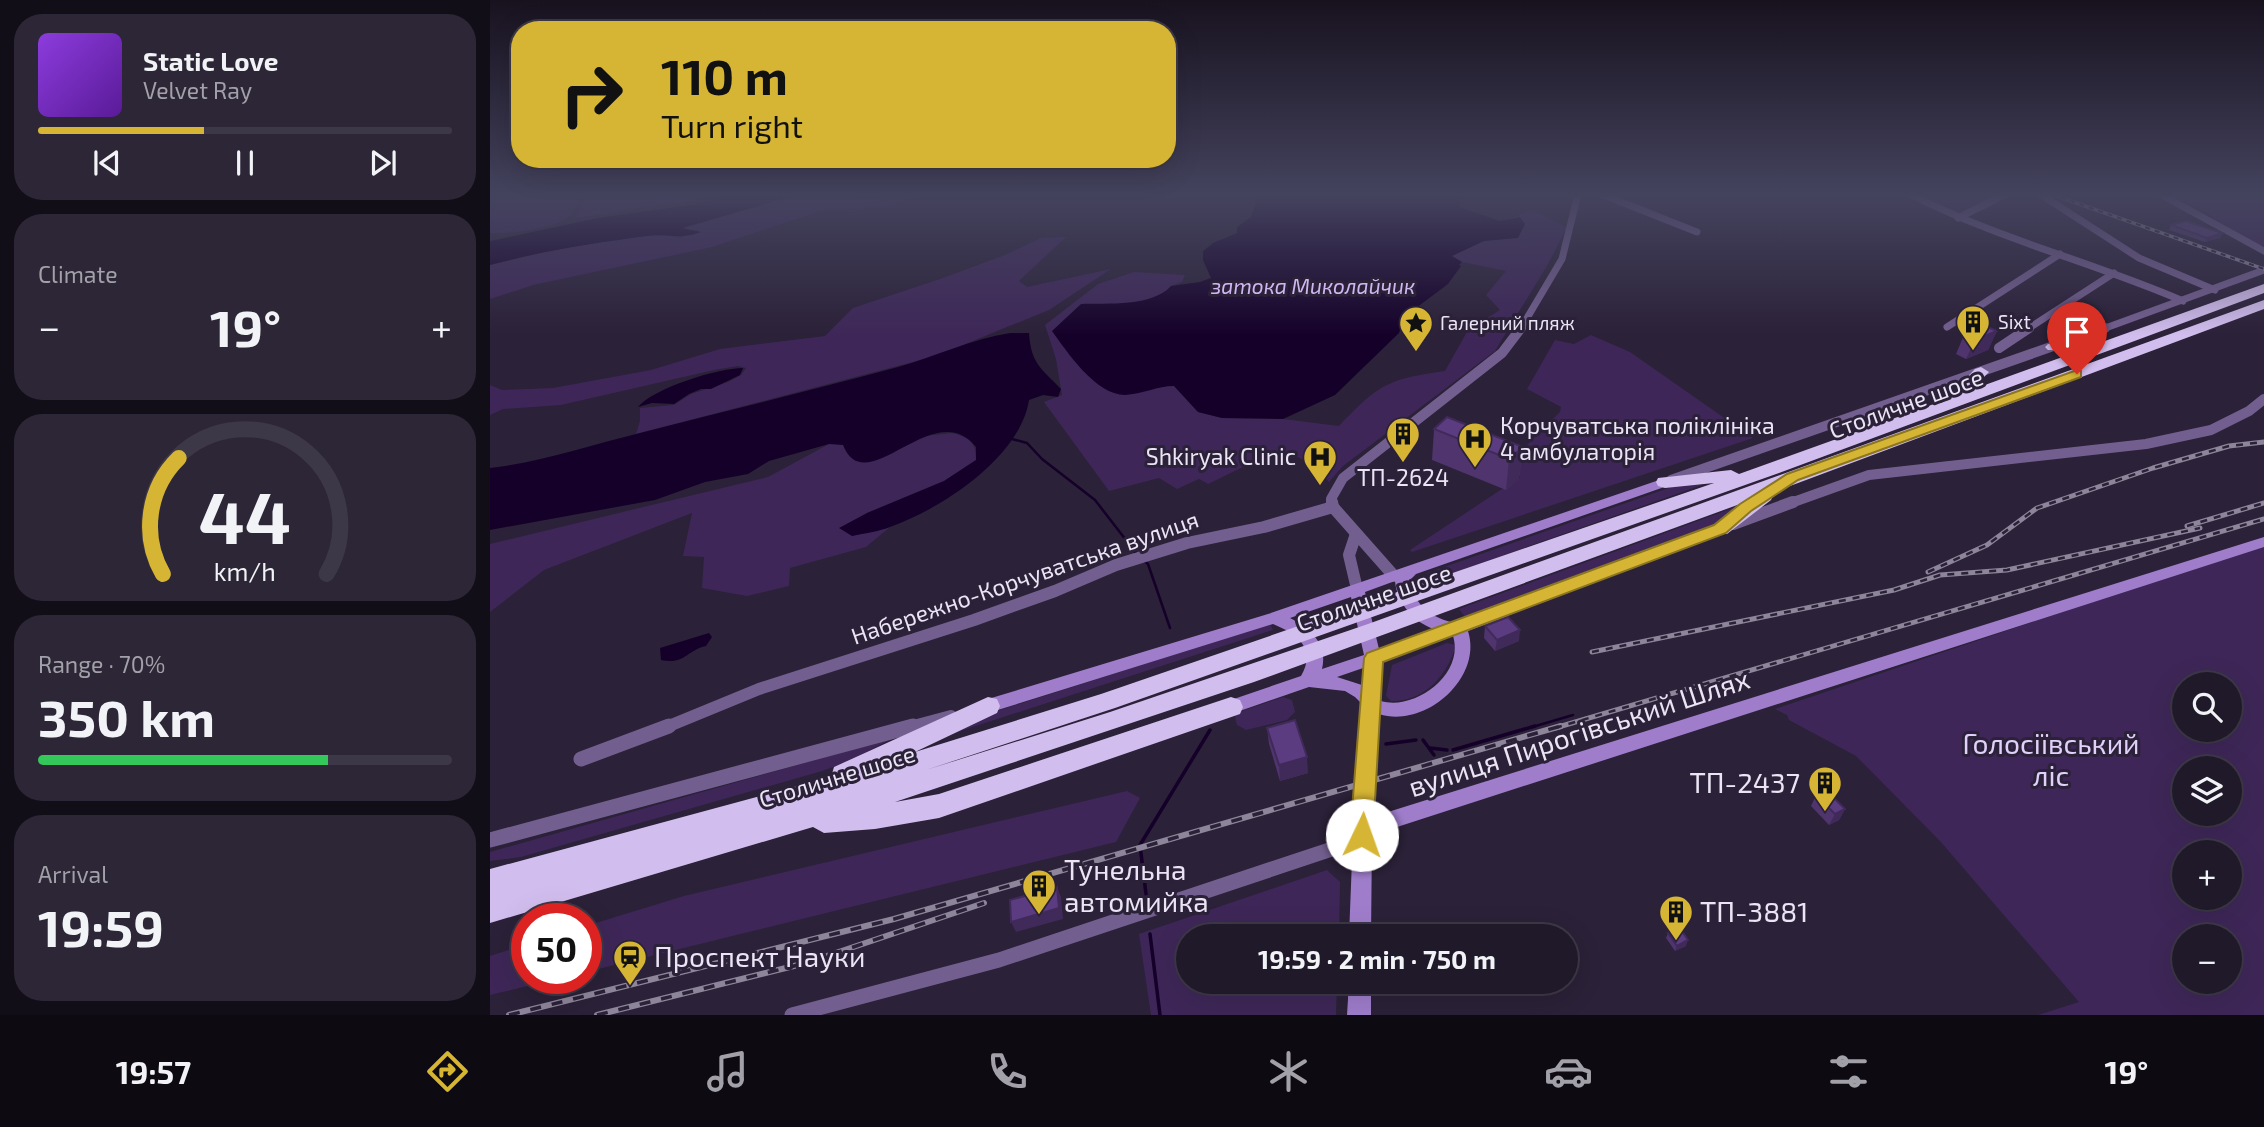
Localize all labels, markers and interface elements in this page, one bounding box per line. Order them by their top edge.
text: Static Love [143,45,279,76]
text: 110 m [661,46,788,105]
icon: right [546,49,637,140]
text: Velvet Ray [143,76,252,104]
text: Turn right [661,106,803,144]
icon: previous [88,144,126,182]
icon: pause [226,144,264,182]
icon: next [364,144,402,182]
text: Climate [38,260,118,288]
water label: затока Миколайчик [1210,273,1415,298]
text: 19° [210,295,281,357]
pin [2047,302,2107,374]
text: − [38,303,60,349]
text: + [431,303,452,349]
building icon: Sixt [1954,303,1992,352]
place icon: Галерний пляж [1397,304,1435,353]
place label: Sixt [1998,310,2031,333]
place label: Галерний пляж [1440,311,1575,334]
icon: arrive [2058,313,2096,351]
street label: Столичне шосе [1825,362,1987,444]
place label: Корчуватська поліклініка 4 амбулаторія [1500,411,1775,466]
building icon: ТП-2624 [1384,415,1422,464]
hospital icon: Корчуватська поліклініка 4 амбулаторія [1456,420,1494,469]
hospital icon: Shkiryak Clinic [1301,438,1339,487]
place label: Shkiryak Clinic [1146,442,1296,470]
place label: ТП-2624 [1357,463,1449,491]
text: 44 [199,471,291,559]
street label: Набережно-Корчуватська вулиця [847,504,1202,651]
text: km/h [214,555,276,585]
street label: Столичне шосе [1293,557,1455,637]
text: Range · 70% [38,650,165,678]
street label: вулиця Пирогівський Шлях [1404,661,1754,803]
map controls [2172,672,2242,994]
button: search [2172,672,2242,742]
text: 350 km [38,685,215,747]
park label: Голосіївський ліс [1962,726,2140,792]
street label: Столичне шосе [755,739,918,813]
button: layers [2172,756,2242,826]
building icon: ТП-2437 [1806,764,1844,813]
place label: ТП-2437 [1690,765,1800,799]
position arrow [1325,798,1399,872]
button: + [2172,840,2242,910]
place label: Тунельна автомийка [1064,852,1209,918]
text: Arrival [38,860,108,888]
building icon: Тунельна автомийка [1020,867,1058,916]
building icon: ТП-3881 [1657,893,1695,942]
place label: ТП-3881 [1700,894,1808,928]
text: 19:59 [38,895,164,957]
speed limit sign: 50 [511,903,602,994]
button: − [2172,924,2242,994]
station icon: Проспект Науки [611,938,649,987]
place label: Проспект Науки [654,939,866,973]
text: 19:59 · 2 min · 750 m [1258,943,1496,974]
icon: directions [423,1047,472,1096]
icon: music [703,1047,752,1096]
icon: phone [983,1047,1032,1096]
icon: climate [1264,1047,1313,1096]
icon: car [1544,1047,1593,1096]
icon: filters [1824,1047,1873,1096]
text: 19:57 [116,1052,191,1090]
text: 19° [2105,1052,2148,1090]

